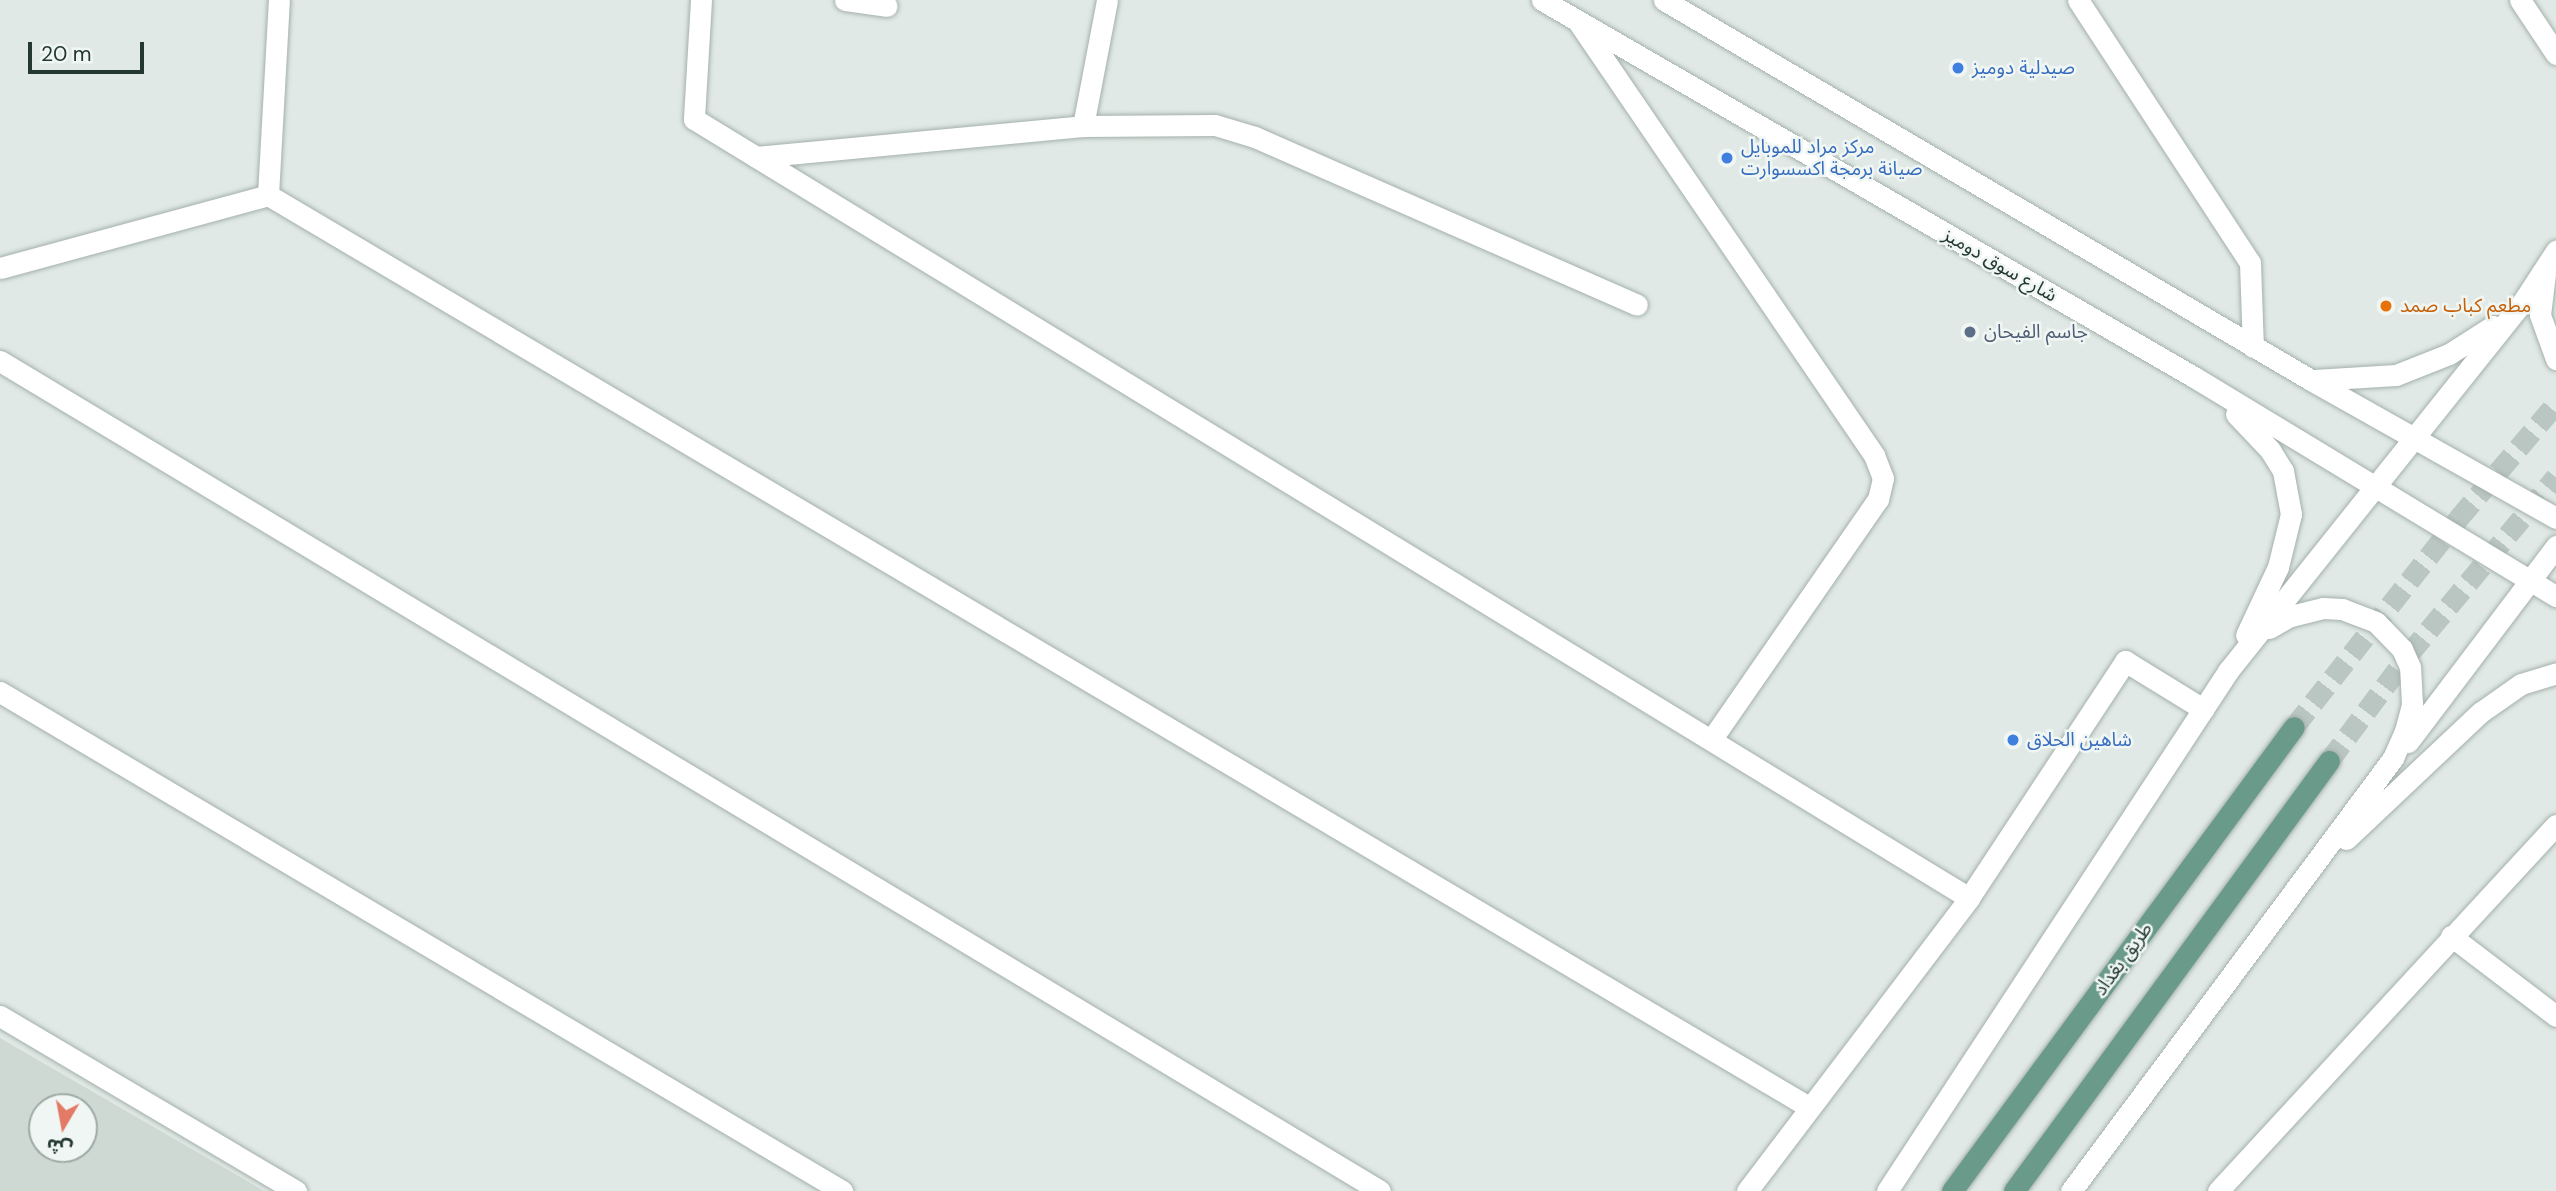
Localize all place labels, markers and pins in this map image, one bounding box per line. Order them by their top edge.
place label: صيدلية دوميز [1972,57,2075,79]
marker: صيدلية دوميز [1950,60,1966,76]
place label: مركز مراد للموبايل صيانة برمجة اكسسوارت [1741,136,1922,180]
marker: مركز مراد للموبايل صيانة برمجة اكسسوارت [1719,150,1735,166]
place label: مطعم كباب صمد [2400,295,2531,317]
marker: مطعم كباب صمد [2378,298,2394,314]
place label: جاسم الفيحان [1984,321,2088,343]
marker: جاسم الفيحان [1962,324,1978,340]
place label: شاهين الحلاق [2027,729,2132,751]
marker: شاهين الحلاق [2005,732,2021,748]

